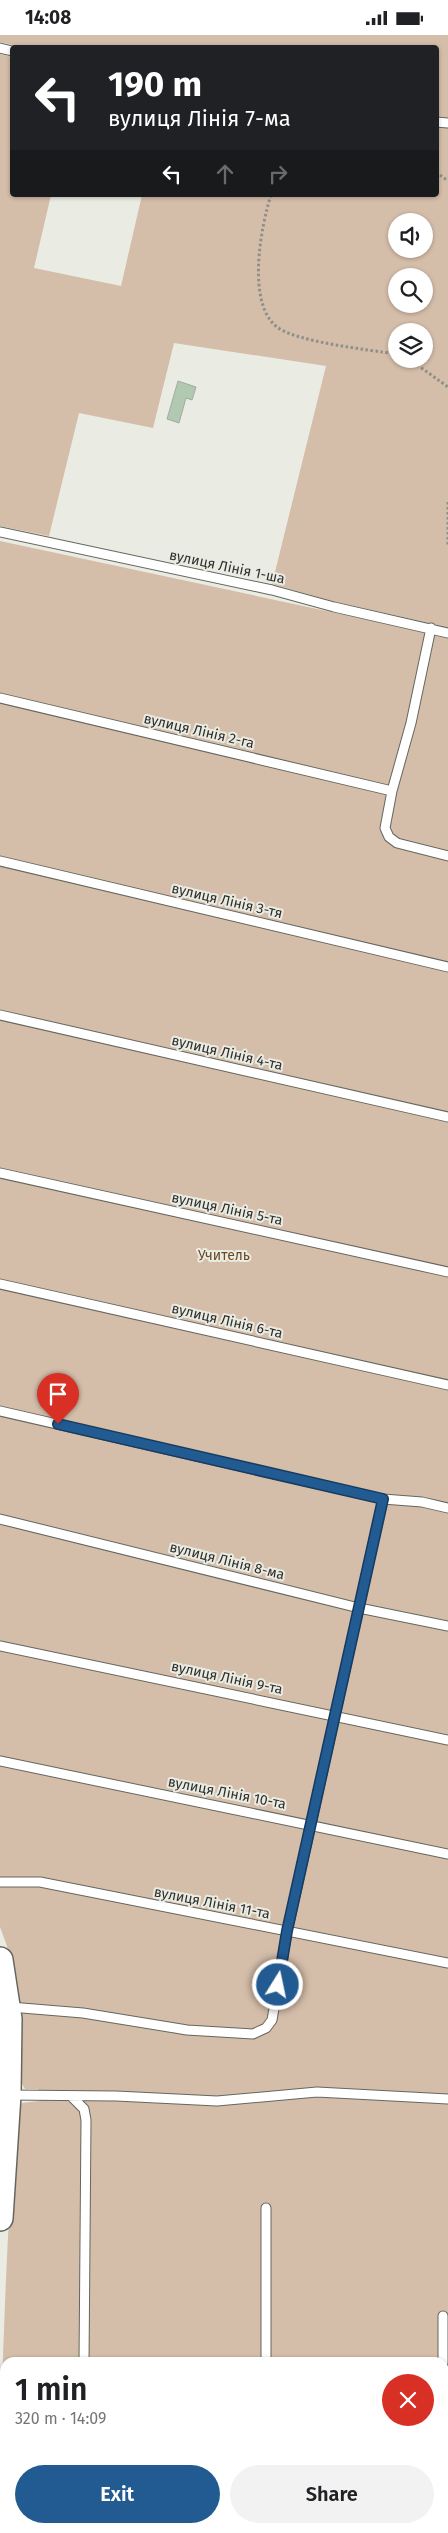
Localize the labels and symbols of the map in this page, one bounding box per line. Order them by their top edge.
street label: вулиця Лінія 1-ша [168,546,286,588]
street label: вулиця Лінія 2-га [142,710,256,752]
street label: вулиця Лінія 3-тя [170,880,284,922]
street label: вулиця Лінія 4-та [170,1032,284,1074]
street label: вулиця Лінія 5-та [170,1189,284,1229]
park label: Учитель [198,1247,250,1264]
street label: вулиця Лінія 6-та [170,1300,284,1342]
pin [37,1373,79,1424]
street label: вулиця Лінія 8-ма [168,1539,286,1583]
street label: вулиця Лінія 9-та [170,1658,284,1698]
street label: вулиця Лінія 10-та [166,1773,288,1813]
street label: вулиця Лінія 11-та [152,1883,272,1923]
position arrow [251,1958,303,2010]

